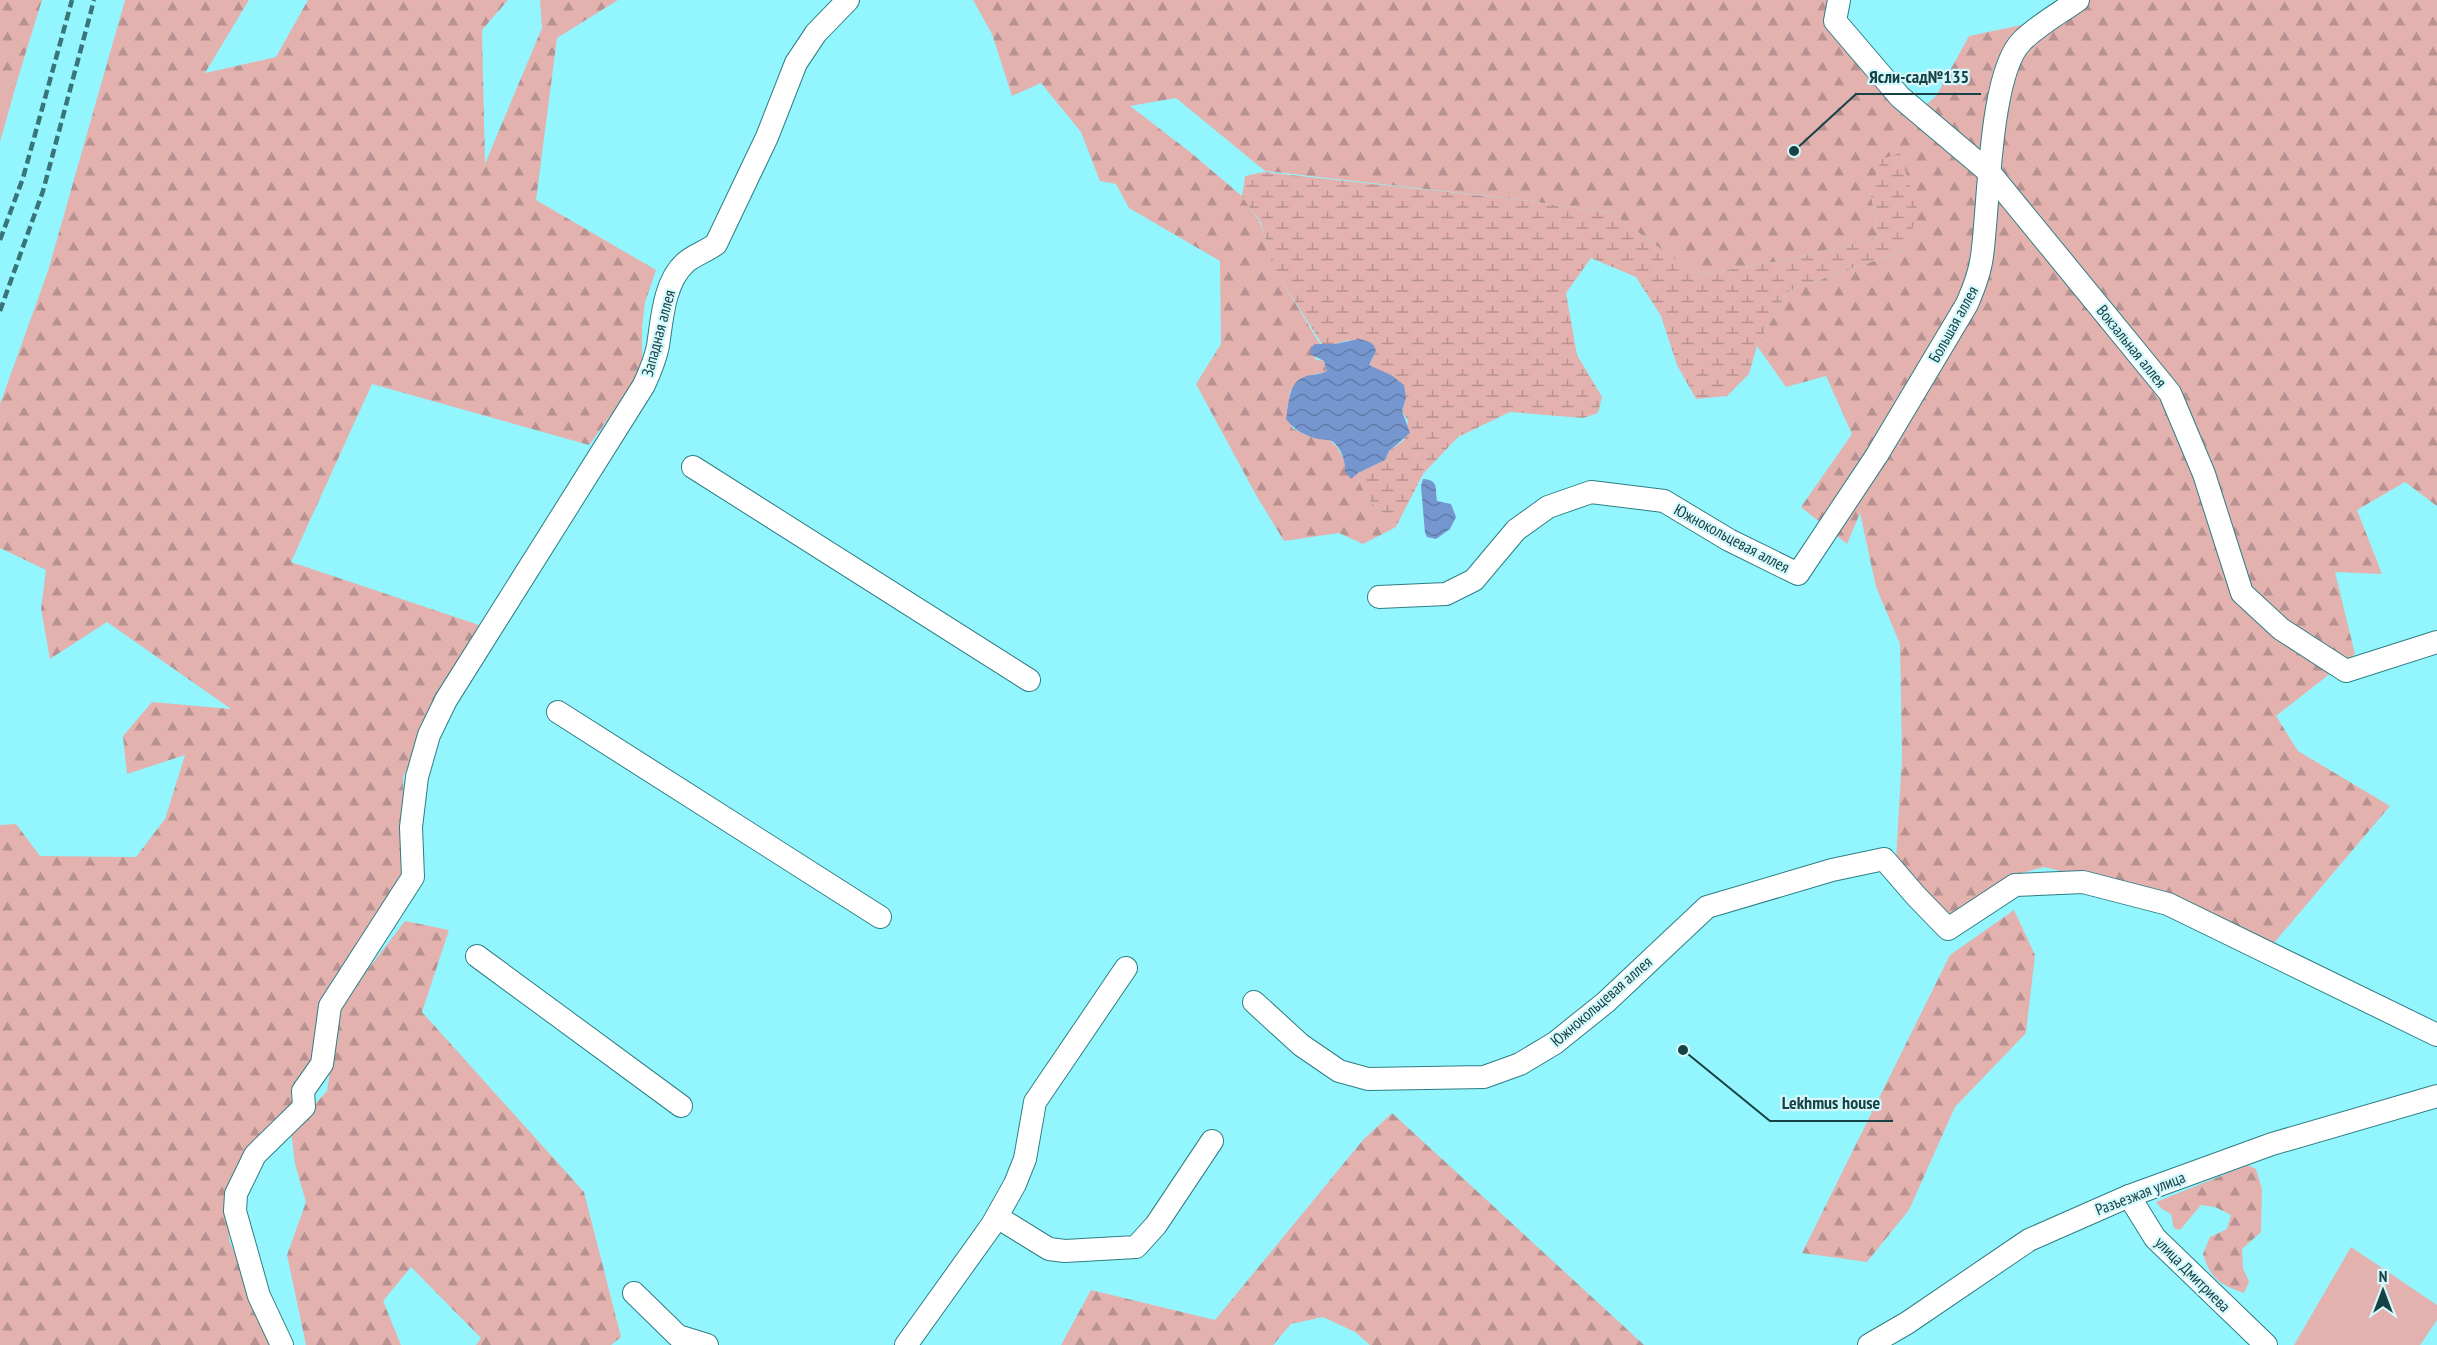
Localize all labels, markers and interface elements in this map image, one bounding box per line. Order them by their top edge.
callout: Ясли-сад№135 [1856,58,1981,94]
text: Ясли-сад№135 [1869,65,1969,88]
street label: Большая аллея [1924,282,1982,366]
street label: Западная аллея [637,288,679,378]
street label: Вокзальная аллея [2093,301,2171,391]
street label: Южнокольцевая аллея [1671,499,1793,577]
street label: Южнокольцевая аллея [1546,952,1656,1050]
callout: Lekhmus house [1770,1085,1893,1121]
text: Lekhmus house [1782,1091,1881,1114]
street label: Разъезжая улица [2092,1167,2188,1219]
street label: улица Дмитриева [2151,1232,2235,1316]
north arrow [2353,1261,2413,1321]
text: N [2379,1266,2387,1286]

